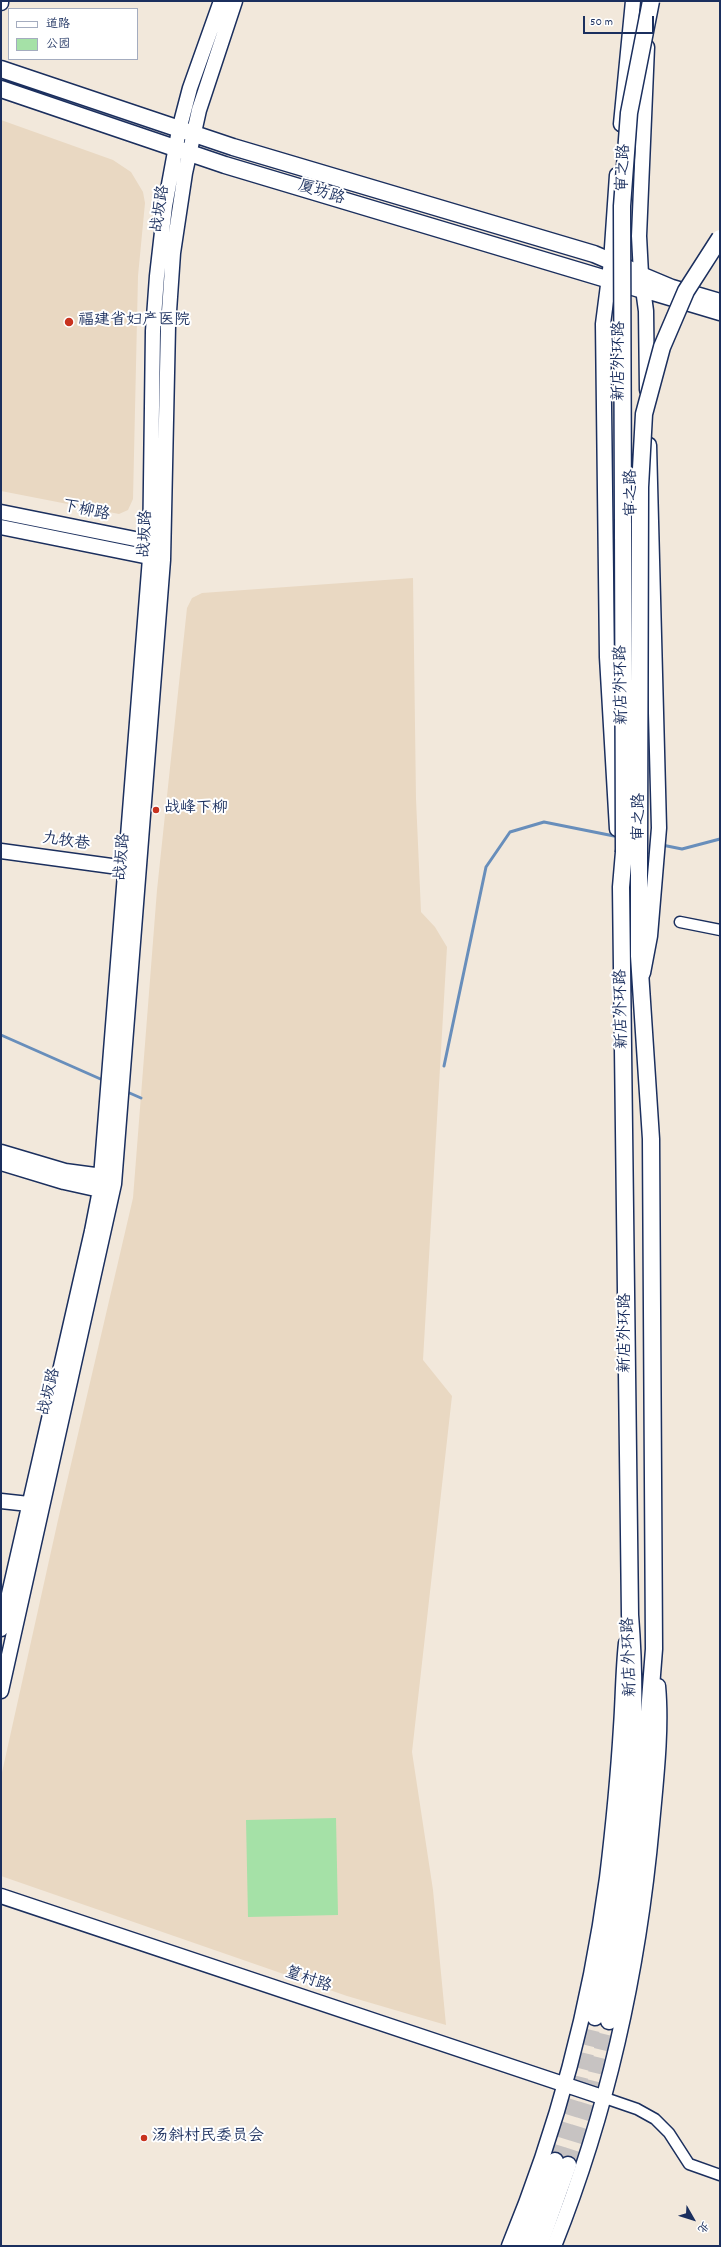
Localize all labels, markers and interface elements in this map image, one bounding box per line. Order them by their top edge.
legend [8,8,138,60]
scale bar [585,8,656,34]
text: 50 m [590,14,613,31]
text: 道路 [46,16,70,33]
text: 公园 [46,36,70,53]
street label: 审之路 [615,144,635,192]
street label: 厦坊路 [295,178,347,210]
street label: 战坂路 [149,184,175,234]
place label: 福建省妇产医院 [78,312,190,332]
marker: 福建省妇产医院 [63,316,75,328]
street label: 新店外环路 [611,321,631,401]
street label: 审之路 [623,469,643,517]
street label: 下柳路 [61,498,111,526]
street label: 战坂路 [137,510,157,558]
street label: 新店外环路 [613,645,633,725]
street label: 审之路 [631,793,651,841]
place label: 战峰下柳 [164,800,228,820]
marker: 战峰下柳 [151,805,161,815]
street label: 九牧巷 [41,830,91,856]
street label: 战坂路 [113,832,135,882]
street label: 新店外环路 [613,969,633,1049]
street label: 新店外环路 [617,1293,637,1373]
street label: 战坂路 [36,1366,66,1418]
street label: 新店外环路 [620,1617,642,1697]
street label: 篁村路 [282,1964,334,1998]
place label: 汤斜村民委员会 [152,2128,264,2148]
marker: 汤斜村民委员会 [139,2133,149,2143]
north arrow [673,2199,713,2239]
text: 北 [693,2217,712,2236]

